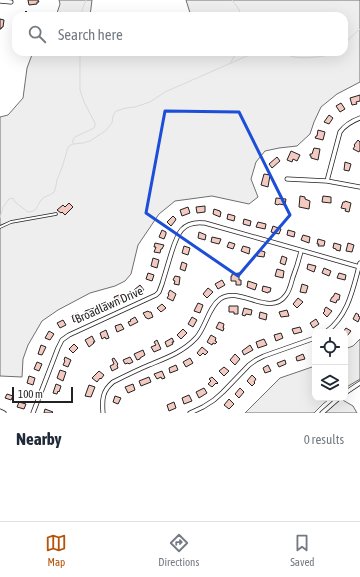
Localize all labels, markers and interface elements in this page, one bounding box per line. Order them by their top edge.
search box [12,12,348,56]
icon: search [26,23,48,45]
text: Search here [58,26,123,43]
street label: Broadlawn Drive [73,284,145,326]
map controls [312,329,348,401]
button: locate [312,329,348,365]
button: layers [312,365,348,401]
scale bar [12,385,73,404]
text: 100 m [18,388,43,400]
text: Nearby [16,429,62,449]
text: 0 results [304,432,344,447]
tab: Map [45,532,67,568]
tab: Directions [158,532,199,568]
tab: Saved [290,532,315,568]

